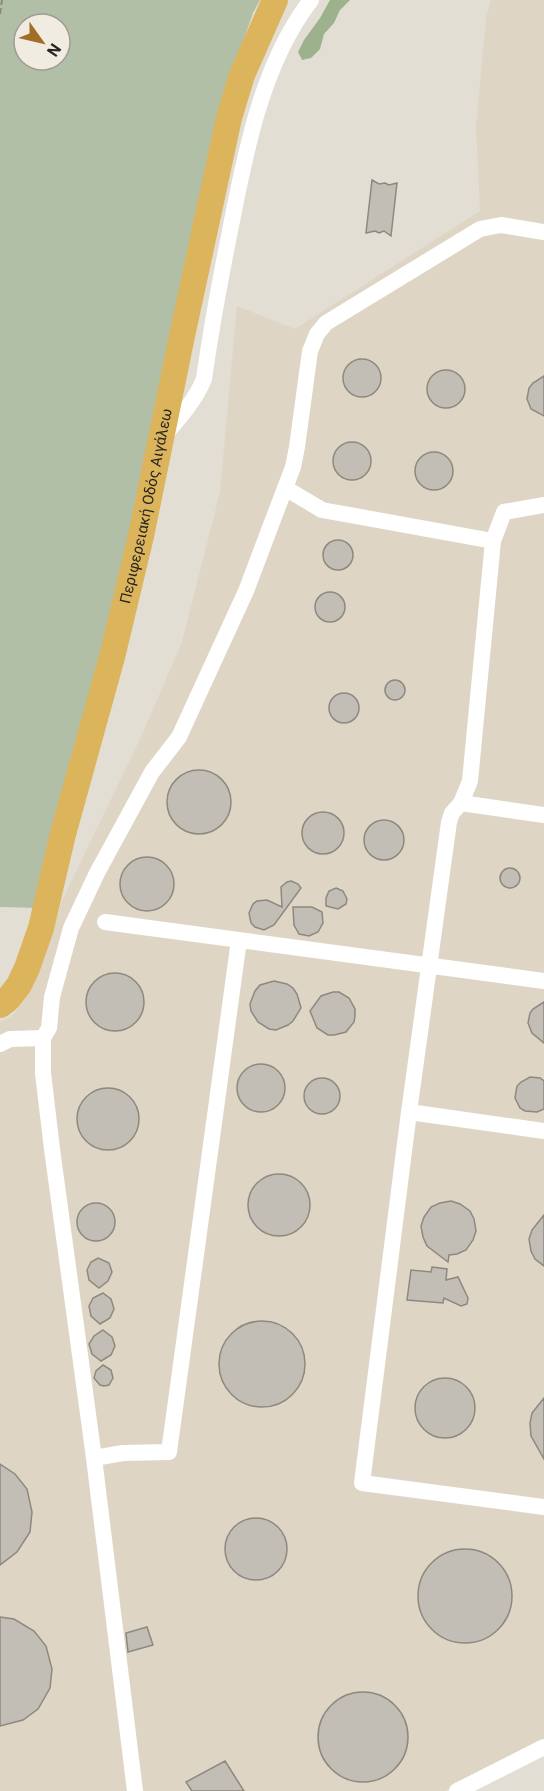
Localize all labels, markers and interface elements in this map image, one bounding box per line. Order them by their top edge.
north arrow [12,12,72,72]
text: N [43,40,65,60]
street label: Περιφερειακή Οδός Αιγάλεω [116,407,176,606]

